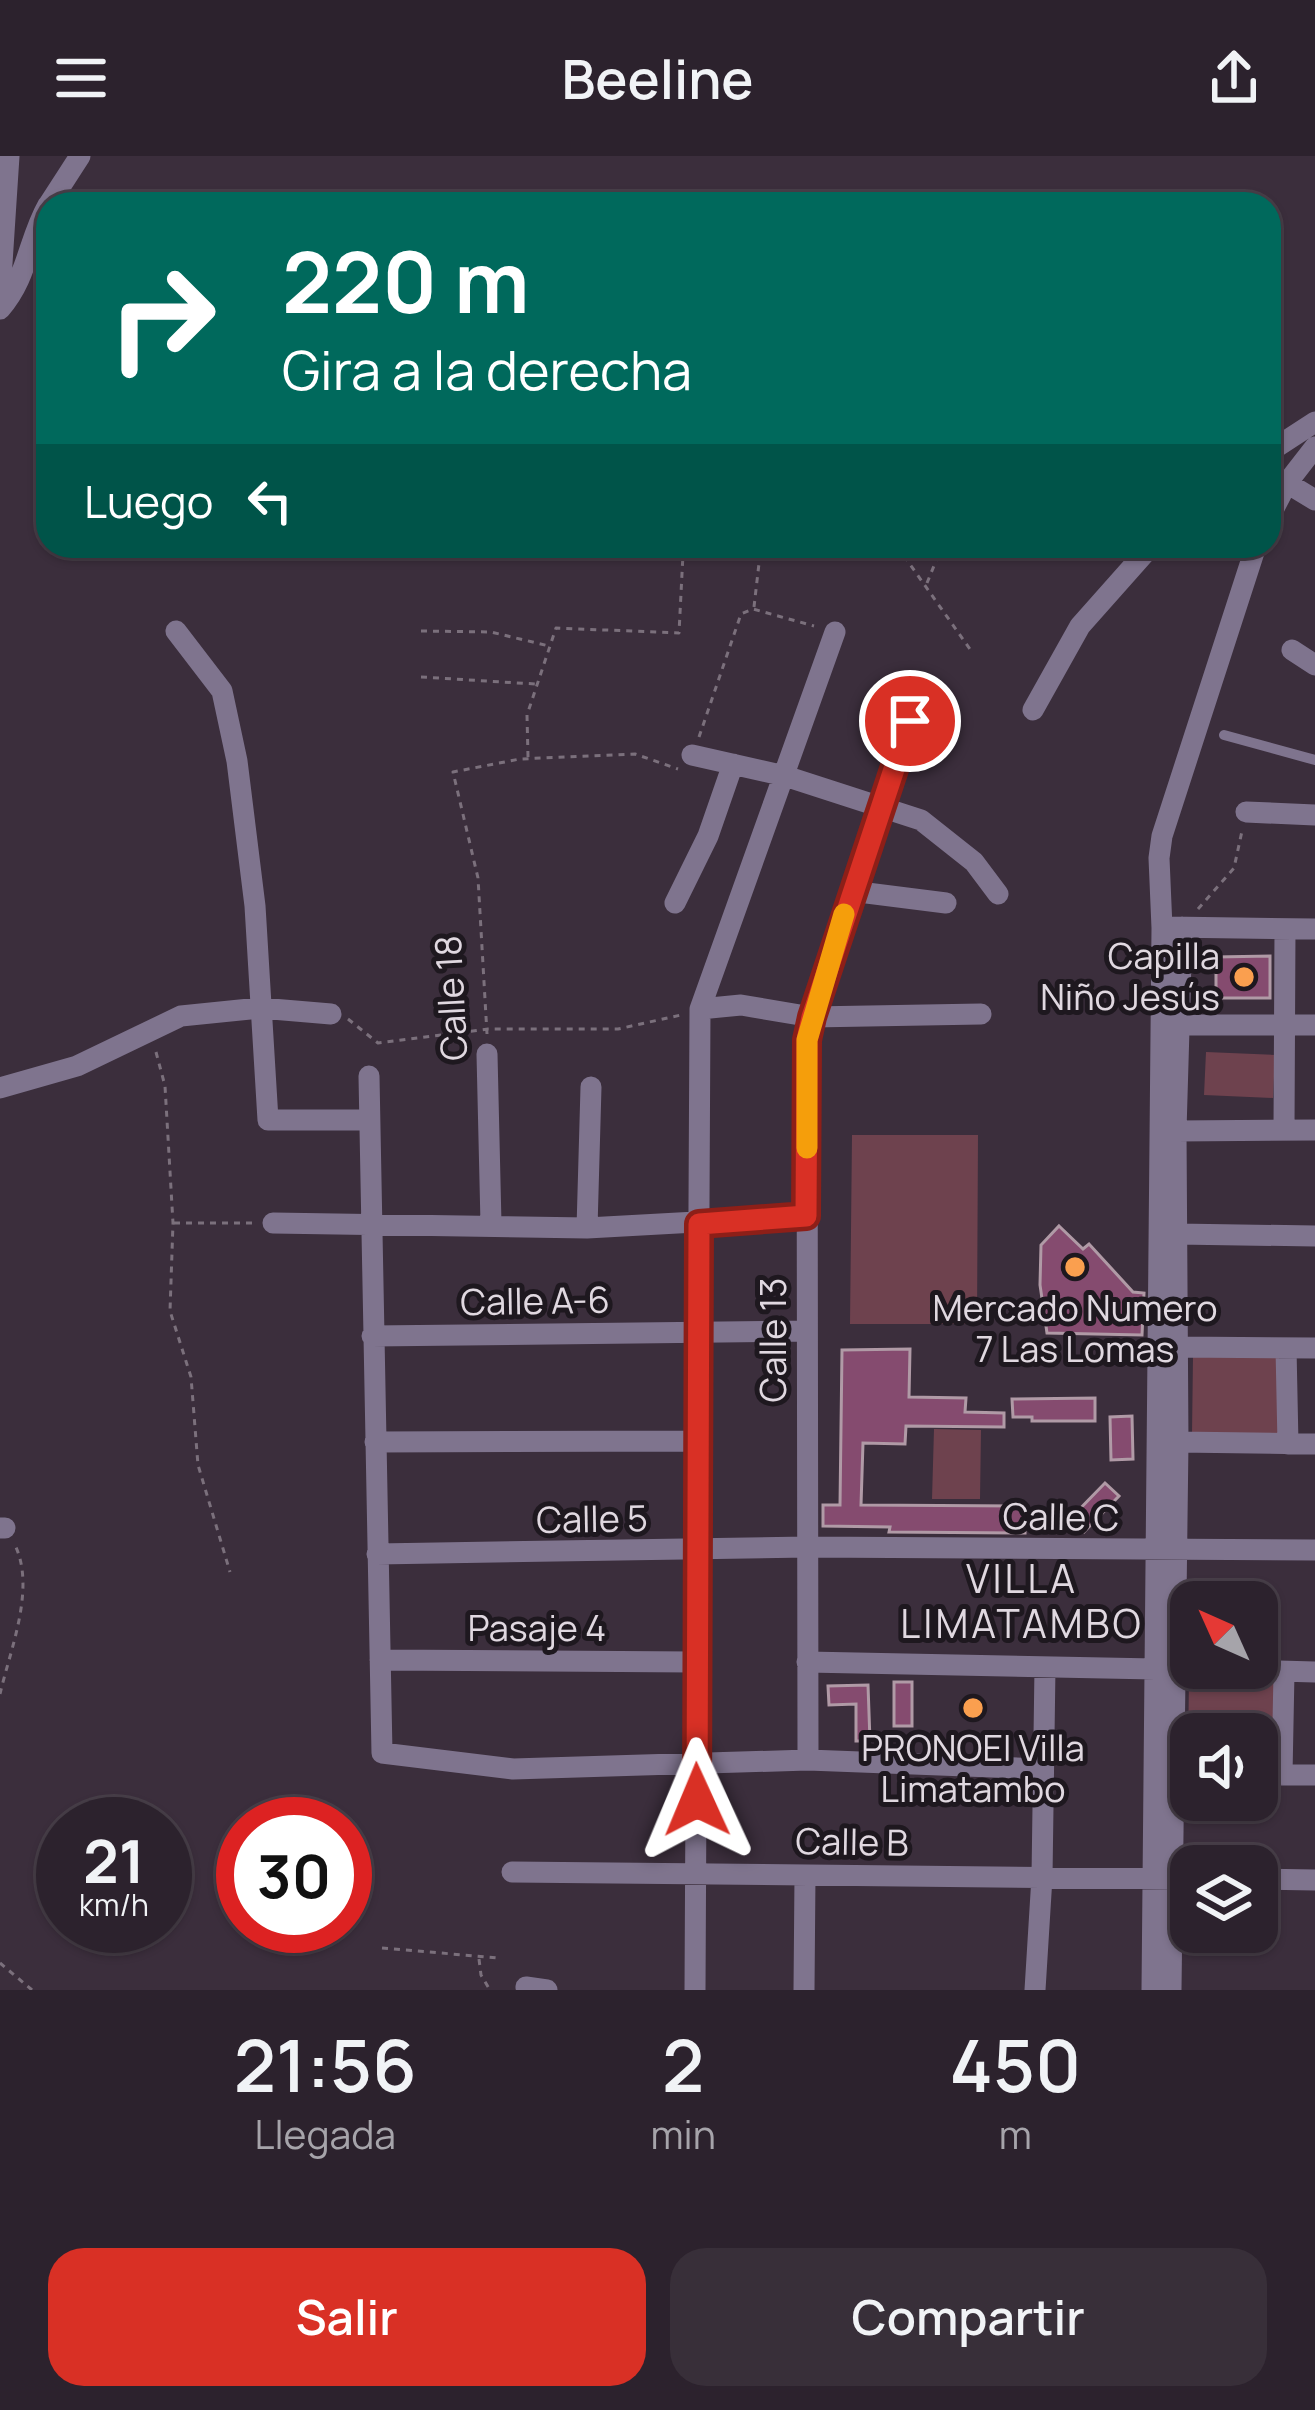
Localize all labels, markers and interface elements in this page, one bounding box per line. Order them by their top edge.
text: Beeline [562,41,753,115]
icon: menu [48,45,114,111]
icon: share [1201,45,1267,111]
text: 220 m [282,223,530,338]
icon: right [84,240,240,396]
text: Gira a la derecha [282,332,692,406]
icon: left [237,468,303,534]
text: Luego [84,470,213,532]
pin [859,670,961,772]
icon: arrive [877,688,943,754]
place label: Capilla Niño Jesús [1040,931,1220,1021]
street label: Calle 18 [423,934,478,1062]
marker: Capilla Niño Jesús [1231,964,1257,990]
marker: Mercado Numero 7 Las Lomas [1062,1254,1088,1280]
street label: Calle A-6 [460,1275,610,1326]
street label: Calle 13 [748,1278,797,1402]
place label: Mercado Numero 7 Las Lomas [933,1283,1217,1373]
street label: Calle C [1002,1491,1120,1542]
street label: Calle 5 [536,1493,648,1544]
district label: VILLA LIMATAMBO [900,1551,1144,1650]
north arrow [1170,1581,1278,1689]
map controls [1170,1581,1278,1953]
street label: Pasaje 4 [468,1603,606,1652]
marker: PRONOEI Villa Limatambo [960,1695,986,1721]
button: sound [1170,1713,1278,1821]
place label: PRONOEI Villa Limatambo [861,1723,1085,1813]
position arrow [634,1737,760,1863]
speed limit sign: 30 [216,1797,372,1953]
street label: Calle B [795,1816,909,1867]
text: 21 [83,1819,145,1901]
button: layers [1170,1845,1278,1953]
text: km/h [79,1884,149,1925]
text: 21:56 [234,2015,417,2114]
text: 2 [662,2015,704,2114]
text: 450 [950,2015,1081,2114]
text: Llegada [255,2107,396,2161]
text: min [651,2107,716,2161]
text: m [999,2107,1032,2161]
button: Salir [48,2248,646,2386]
button: Compartir [670,2248,1267,2386]

